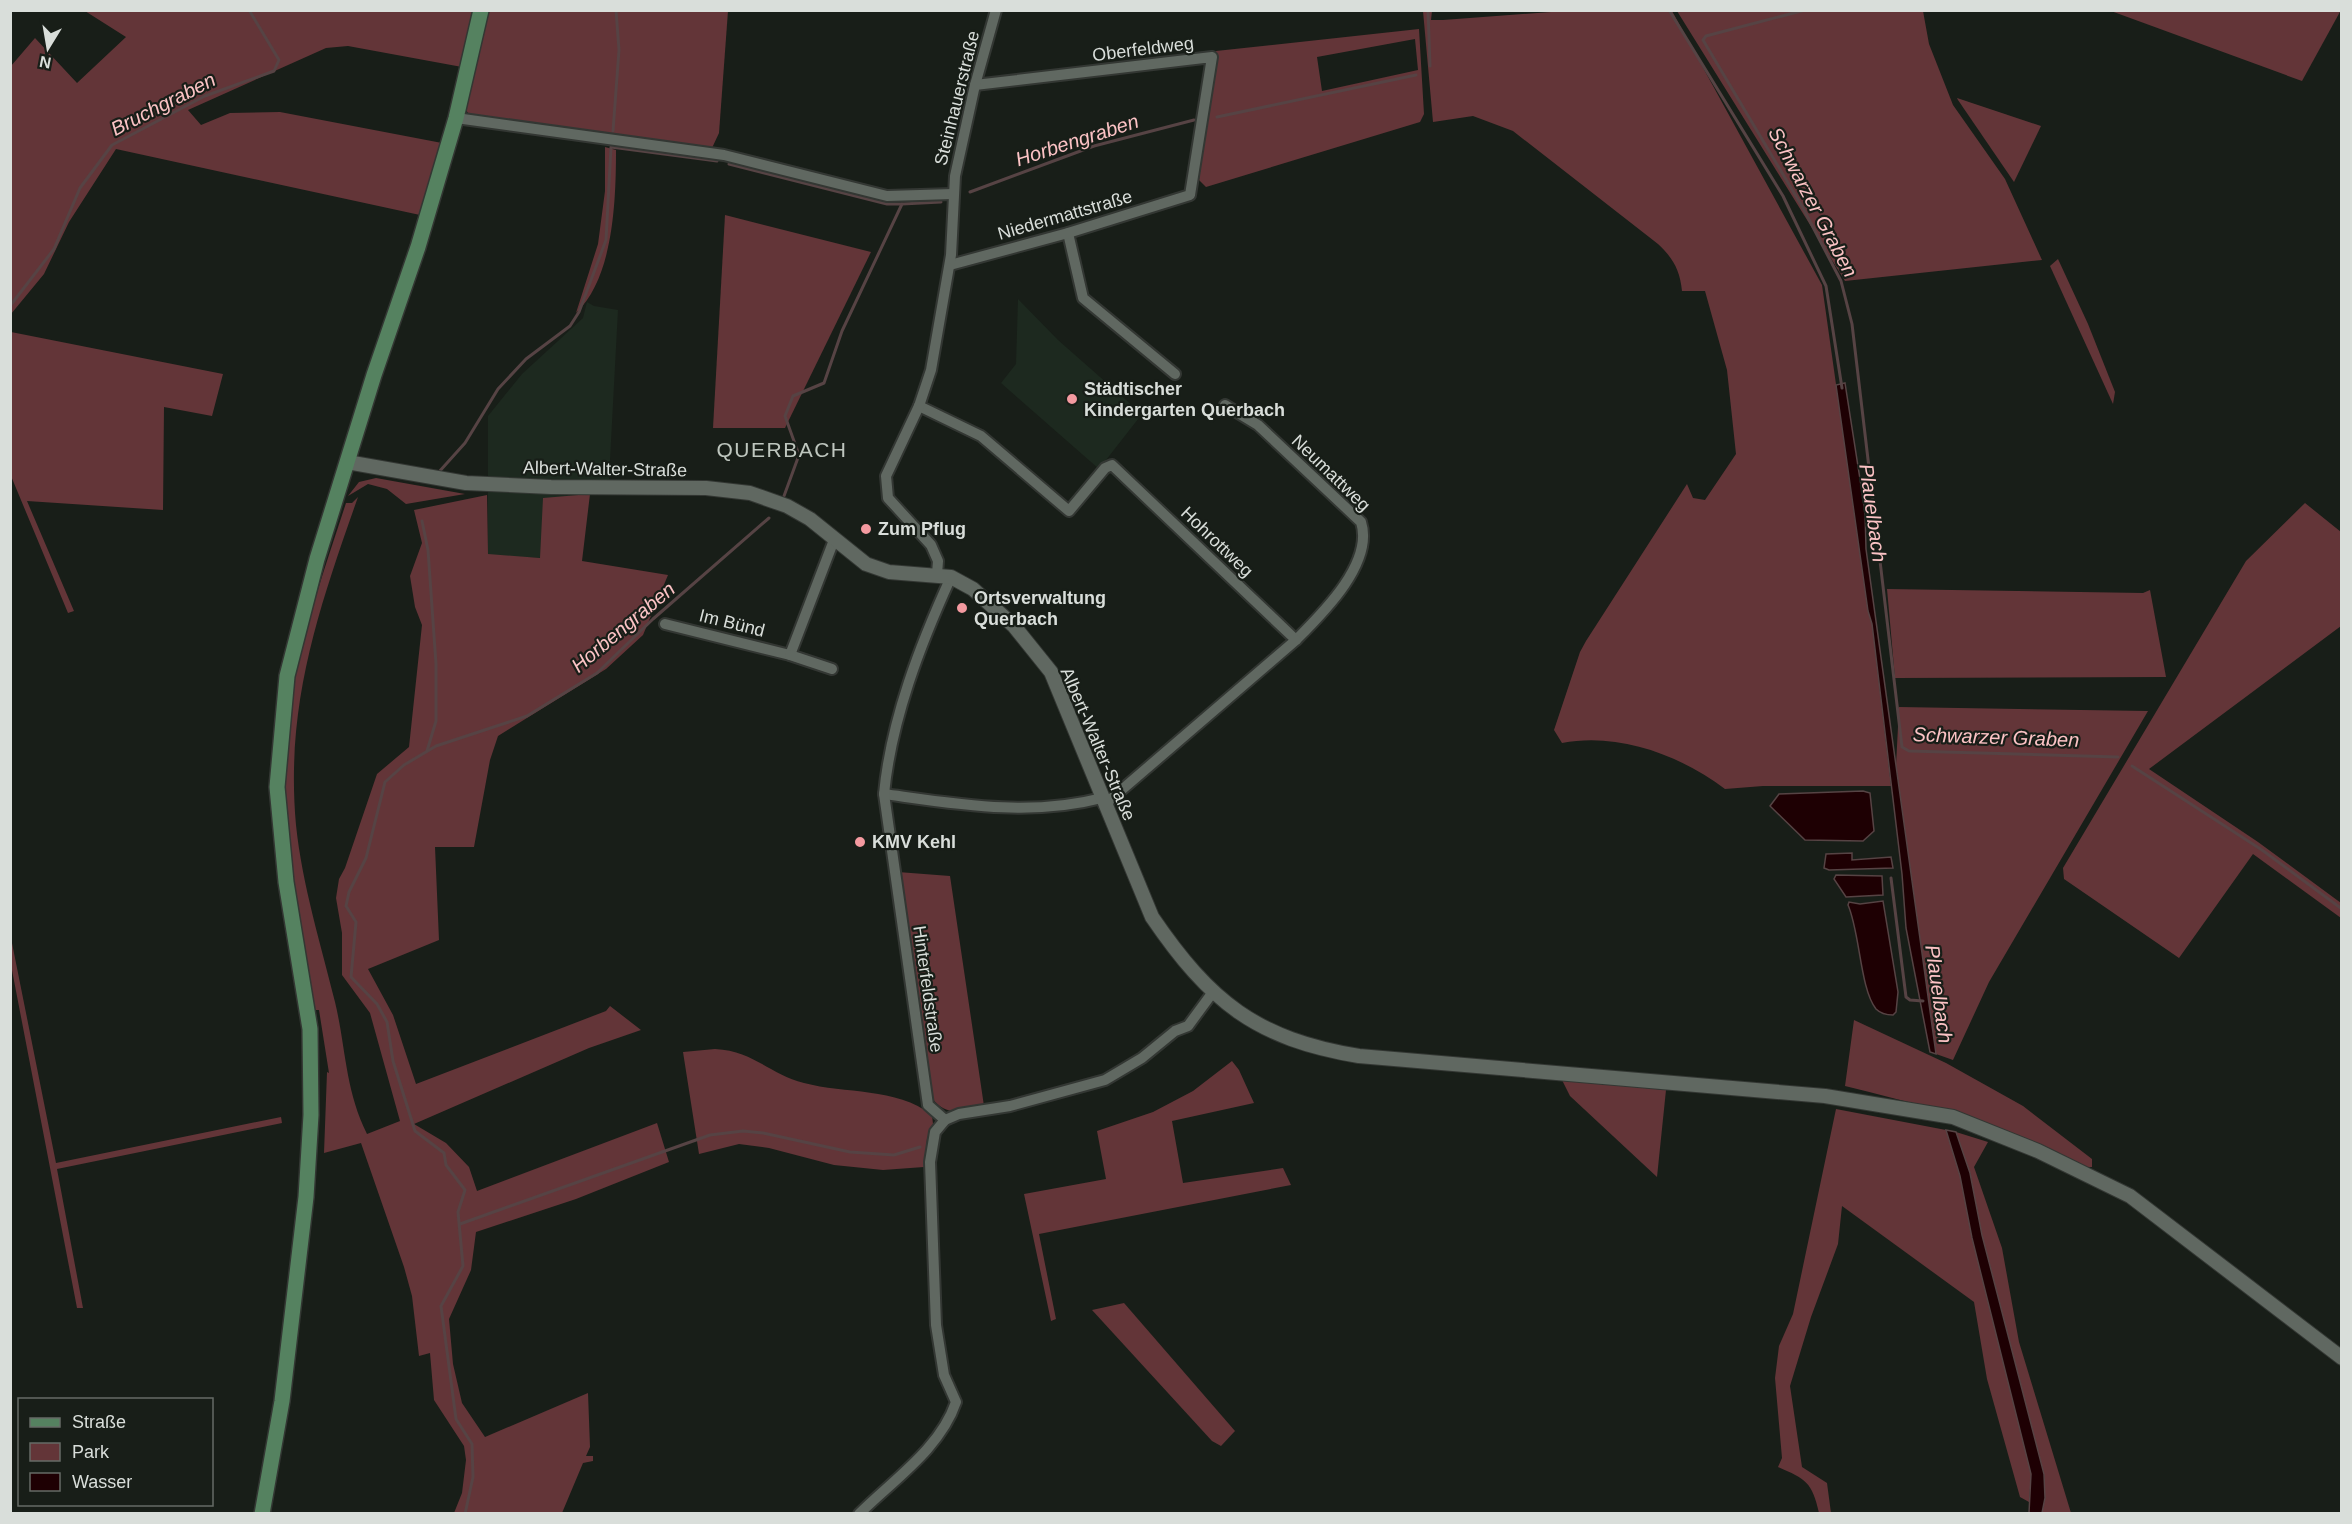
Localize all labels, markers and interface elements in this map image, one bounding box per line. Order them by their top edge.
north arrow [18,18,78,78]
street label: Steinhauerstraße [931,29,983,167]
street label: Oberfeldweg [1091,33,1195,65]
text: N [38,53,53,72]
water label: Bruchgraben [107,68,219,140]
water label: Horbengraben [1013,110,1141,170]
water label: Schwarzer Graben [1764,123,1862,281]
street label: Niedermattstraße [995,186,1135,244]
place label: Städtischer Kindergarten Querbach [1084,379,1285,420]
marker: Städtischer Kindergarten Querbach [1065,392,1079,406]
street label: Neumattweg [1288,431,1374,515]
district label: QUERBACH [716,438,848,461]
street label: Albert-Walter-Straße [523,458,687,480]
water label: Plauelbach [1855,462,1891,564]
street label: Hohrottweg [1177,503,1257,581]
place label: Zum Pflug [878,519,966,539]
marker: Zum Pflug [859,522,873,536]
water label: Horbengraben [567,577,679,677]
place label: Ortsverwaltung Querbach [974,588,1106,629]
marker: Ortsverwaltung Querbach [955,601,969,615]
street label: Im Bünd [697,605,767,641]
street label: Albert-Walter-Straße [1057,664,1139,824]
water label: Schwarzer Graben [1912,723,2080,751]
place label: KMV Kehl [872,832,956,852]
marker: KMV Kehl [853,835,867,849]
street label: Hinterfeldstraße [909,924,947,1054]
water label: Plauelbach [1921,943,1957,1045]
legend [18,1398,213,1506]
text: Straße [72,1412,126,1432]
text: Park [72,1442,110,1462]
text: Wasser [72,1472,132,1492]

